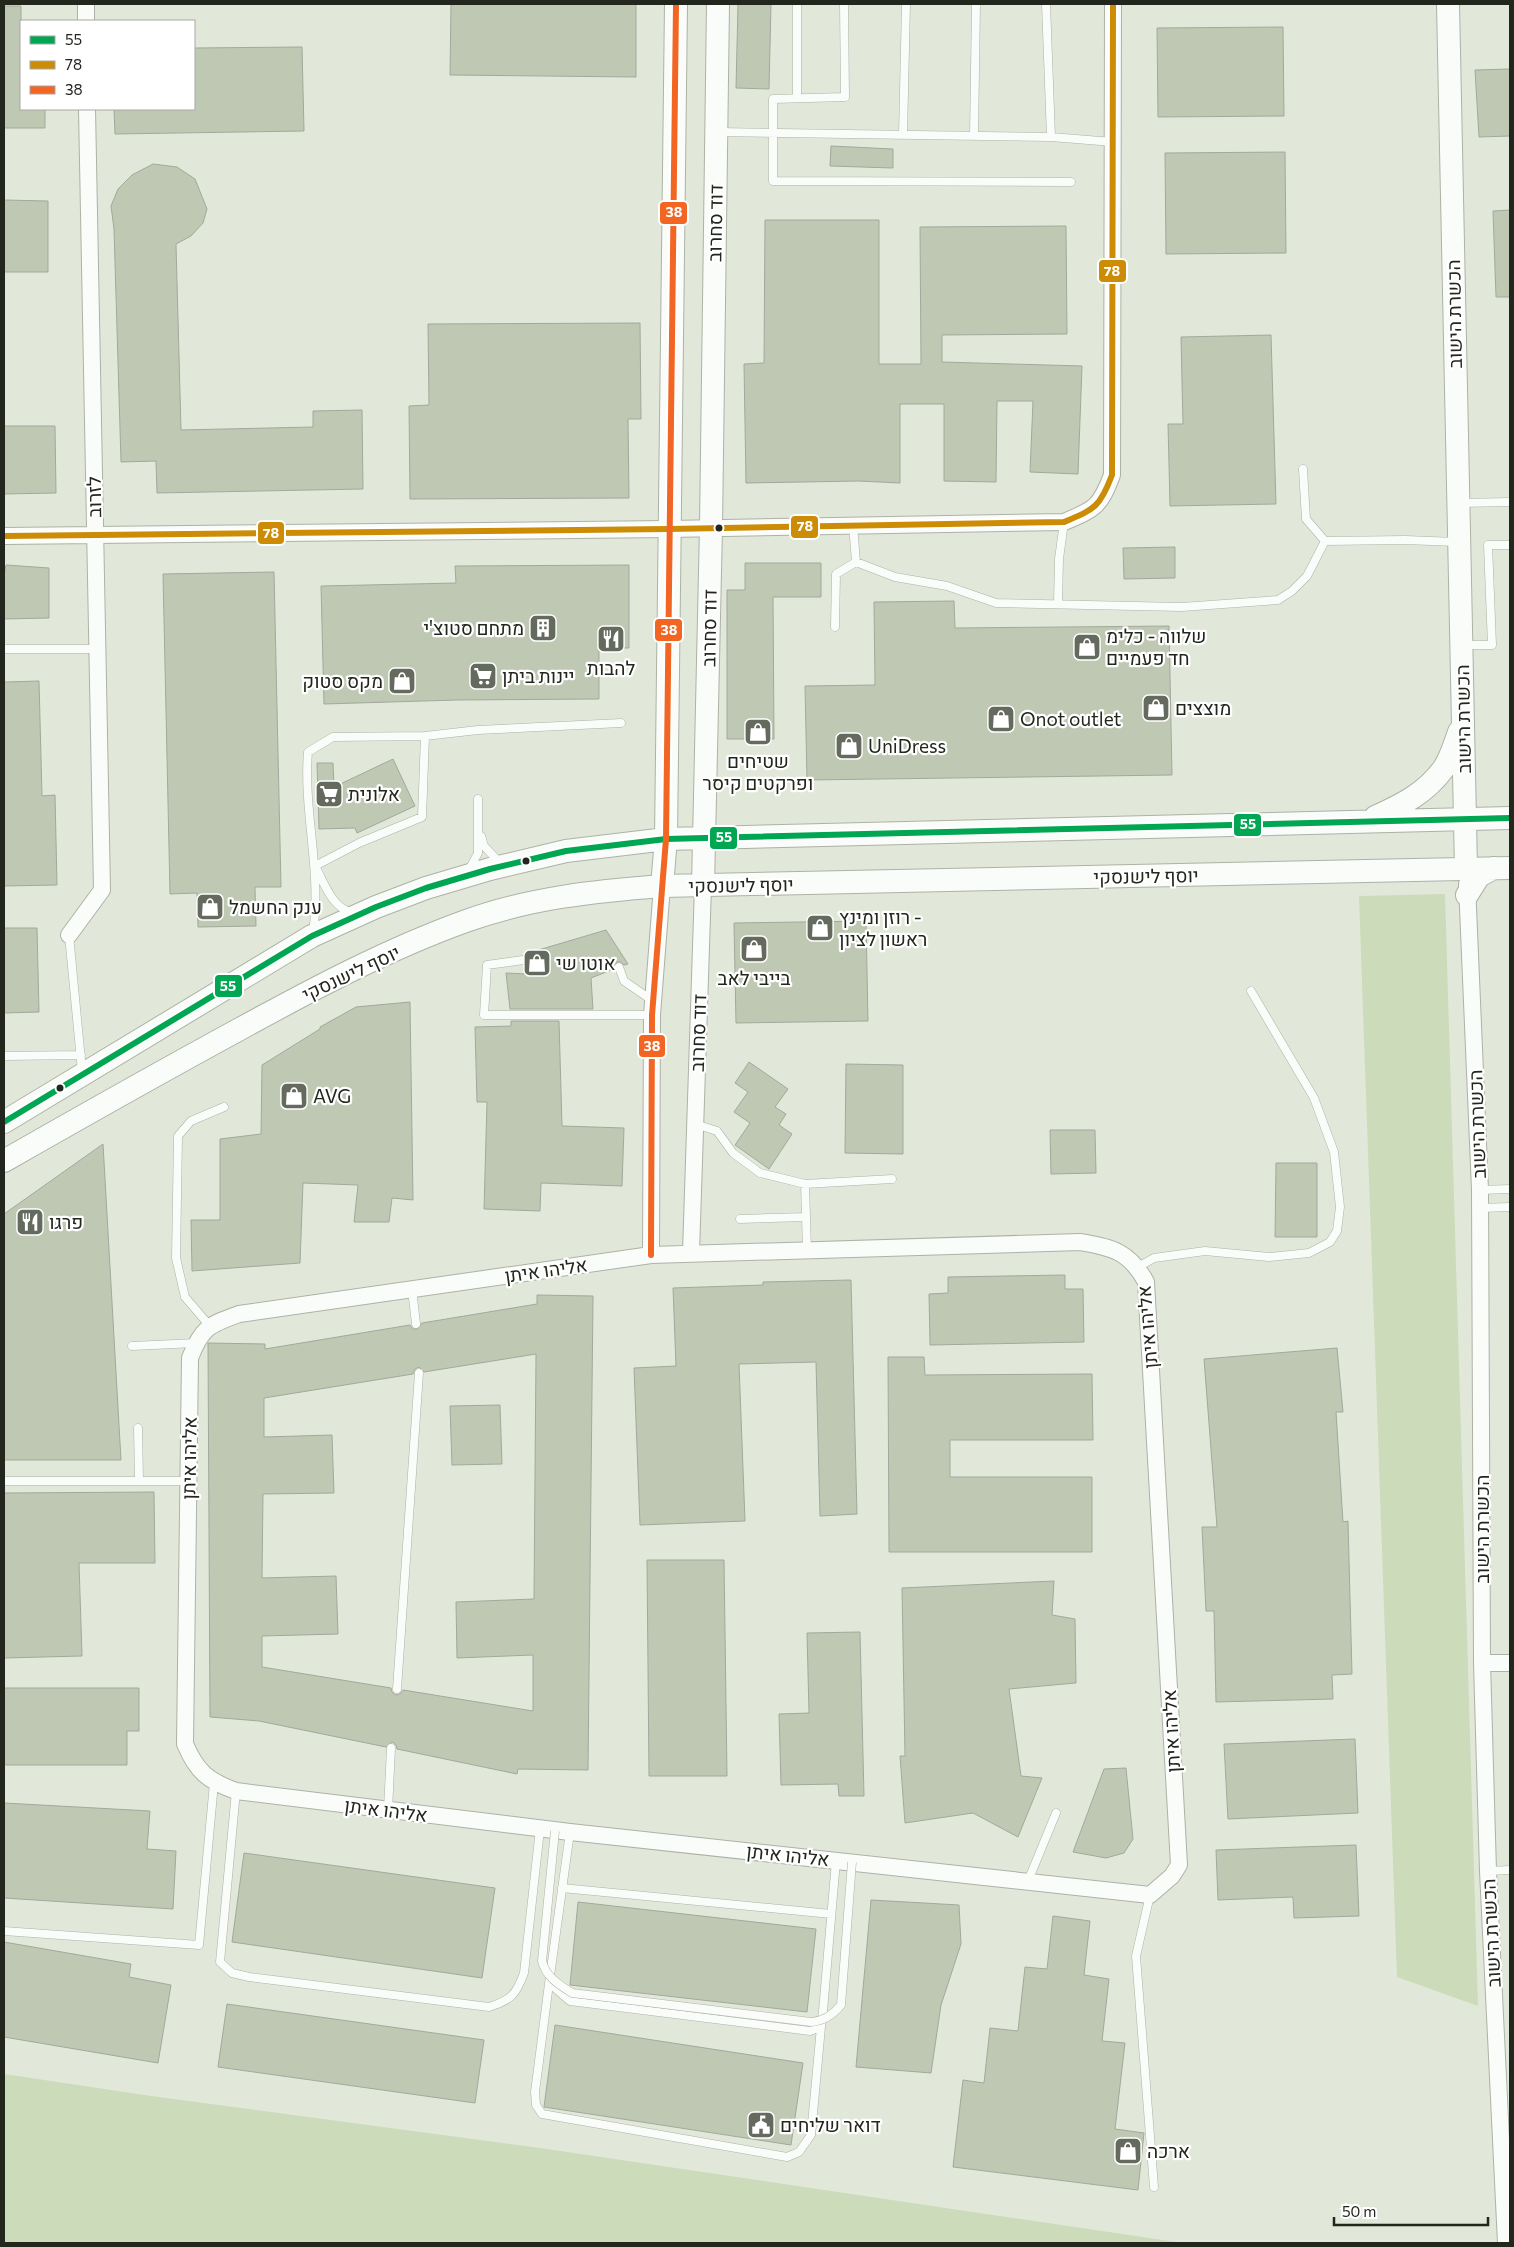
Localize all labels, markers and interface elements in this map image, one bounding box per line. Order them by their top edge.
legend [20,20,195,110]
text: 55 [65,30,82,48]
text: 78 [65,55,82,73]
text: 38 [65,80,83,98]
street label: דוד סחרוב [702,184,727,262]
line badge: 38 [659,201,688,225]
text: 38 [666,203,683,220]
line badge: 78 [1098,259,1127,283]
street label: הכשרת הישוב [1441,259,1466,369]
text: 78 [1104,262,1120,279]
street label: לזרוב [82,476,105,518]
line badge: 78 [790,515,819,539]
text: 78 [797,517,813,534]
line badge: 78 [257,521,285,545]
unlabelled marker [714,523,724,533]
text: 78 [263,524,279,541]
street label: דוד סחרוב [696,589,721,667]
building icon: מתחם סטוצ'י [528,613,558,643]
place label: מתחם סטוצ'י [423,616,524,639]
line badge: 38 [654,618,683,642]
text: 38 [661,621,678,638]
restaurant icon: להבות [596,624,626,654]
place label: שלווה - כלימ חד פעמיים [1106,624,1206,669]
shop icon: שלווה - כלימ חד פעמיים [1072,632,1102,662]
place label: להבות [587,656,635,679]
supermarket icon: יינות ביתן [468,661,498,691]
place label: יינות ביתן [502,664,575,687]
street label: הכשרת הישוב [1450,664,1475,774]
shop icon: מקס סטוק [387,666,417,696]
place label: מקס סטוק [302,669,383,692]
shop icon: מוצצים [1141,693,1171,723]
place label: מוצצים [1175,696,1231,719]
shop icon: Onot outlet [986,704,1016,734]
place label: Onot outlet [1020,707,1122,730]
shop icon: שטיחים ופרקטים קיסר [743,717,773,747]
shop icon: UniDress [834,731,864,761]
place label: UniDress [868,734,946,757]
place label: שטיחים ופרקטים קיסר [703,749,813,794]
supermarket icon: אלונית [314,779,344,809]
place label: אלונית [348,782,400,805]
line badge: 55 [1233,813,1262,837]
text: 55 [1240,815,1256,832]
line badge: 55 [709,826,738,850]
text: 55 [716,828,732,845]
unlabelled marker [521,856,531,866]
street label: יוסף לישנסקי [1093,863,1199,888]
street label: יוסף לישנסקי [688,872,794,897]
shop icon: ענק החשמל [195,892,225,922]
place label: ענק החשמל [229,895,322,918]
place label: רוזן ומינץ - ראשון לציון [839,905,927,950]
shop icon: רוזן ומינץ - ראשון לציון [805,913,835,943]
shop icon: בייבי לאב [739,934,769,964]
street label: יוסף לישנסקי [298,940,403,1005]
shop icon: אוטו שי [522,948,552,978]
place label: אוטו שי [556,951,616,974]
place label: בייבי לאב [718,966,790,989]
line badge: 55 [214,974,243,998]
text: 55 [220,977,236,994]
street label: דוד סחרוב [685,994,710,1072]
line badge: 38 [638,1034,666,1058]
text: 38 [644,1037,661,1054]
street label: הכשרת הישוב [1463,1069,1490,1179]
shop icon: AVG [279,1081,309,1111]
unlabelled marker [55,1083,65,1093]
place label: AVG [313,1084,351,1107]
restaurant icon: פרגו [15,1207,45,1237]
place label: פרגו [49,1210,83,1233]
street label: אליהו איתן [503,1252,589,1287]
street label: אליהו איתן [1131,1285,1162,1370]
street label: אליהו איתן [176,1416,201,1500]
street label: הכשרת הישוב [1470,1475,1493,1583]
street label: אליהו איתן [1157,1689,1184,1773]
street label: אליהו איתן [343,1793,429,1826]
street label: אליהו איתן [745,1839,831,1870]
street label: הכשרת הישוב [1476,1878,1505,1988]
public building icon: דואר שליחים [746,2110,776,2140]
place label: דואר שליחים [780,2113,881,2136]
shop icon: ארכה [1113,2136,1143,2166]
place label: ארכה [1147,2139,1190,2162]
scale bar [1334,2194,1488,2226]
text: 50 m [1342,2202,1376,2220]

